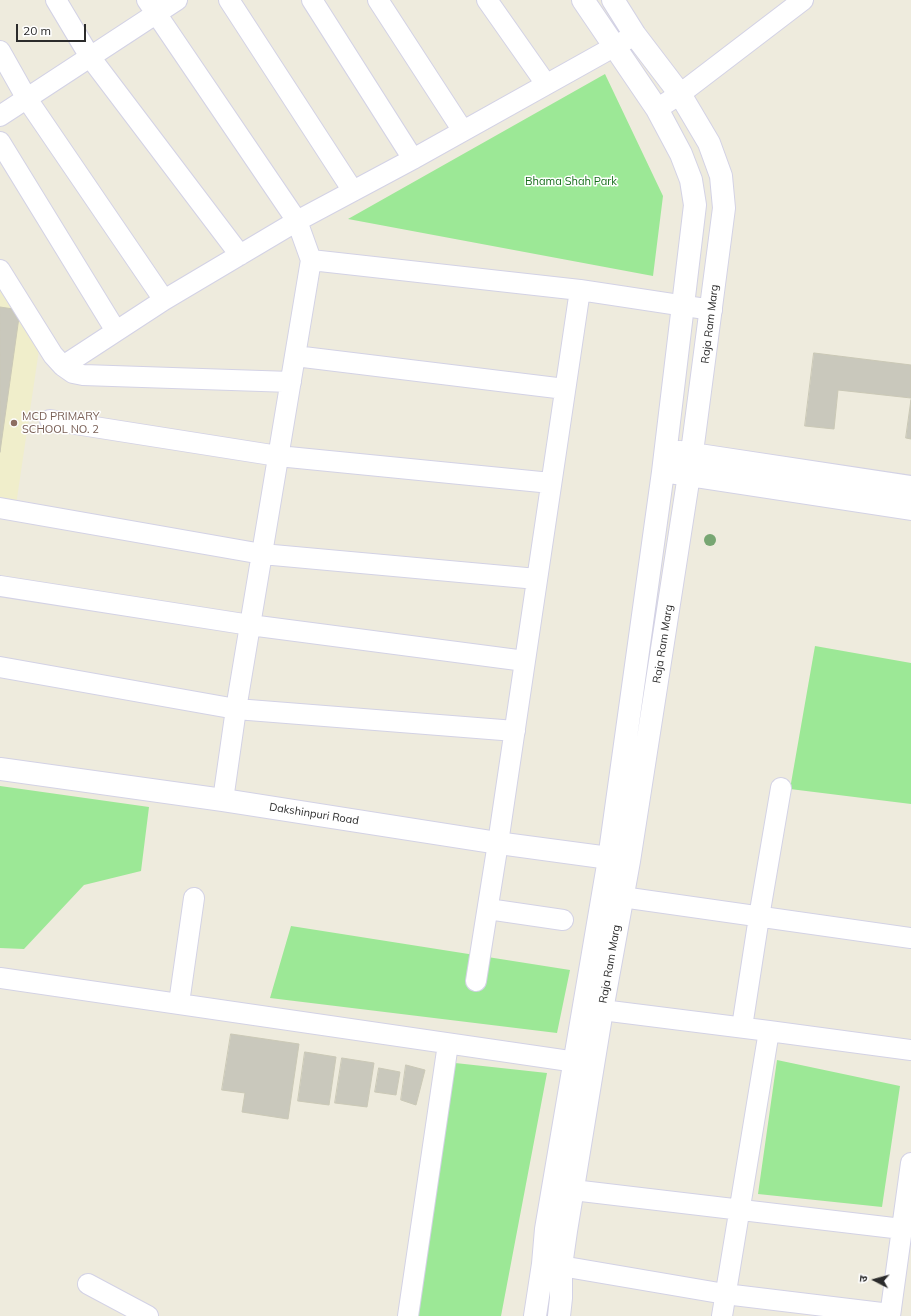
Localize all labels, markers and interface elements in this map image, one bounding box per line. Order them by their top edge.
scale bar [18,16,88,42]
text: 20 m [23,23,51,38]
park label: Bhama Shah Park [525,175,617,189]
street label: Raja Ram Marg [699,284,721,364]
place label: MCD PRIMARY SCHOOL NO. 2 [22,410,99,436]
marker: MCD PRIMARY SCHOOL NO. 2 [9,418,19,428]
street label: Raja Ram Marg [650,604,676,684]
street label: Dakshinpuri Road [268,800,360,828]
street label: Raja Ram Marg [597,924,623,1004]
north arrow [855,1260,895,1300]
text: उ [856,1275,870,1283]

